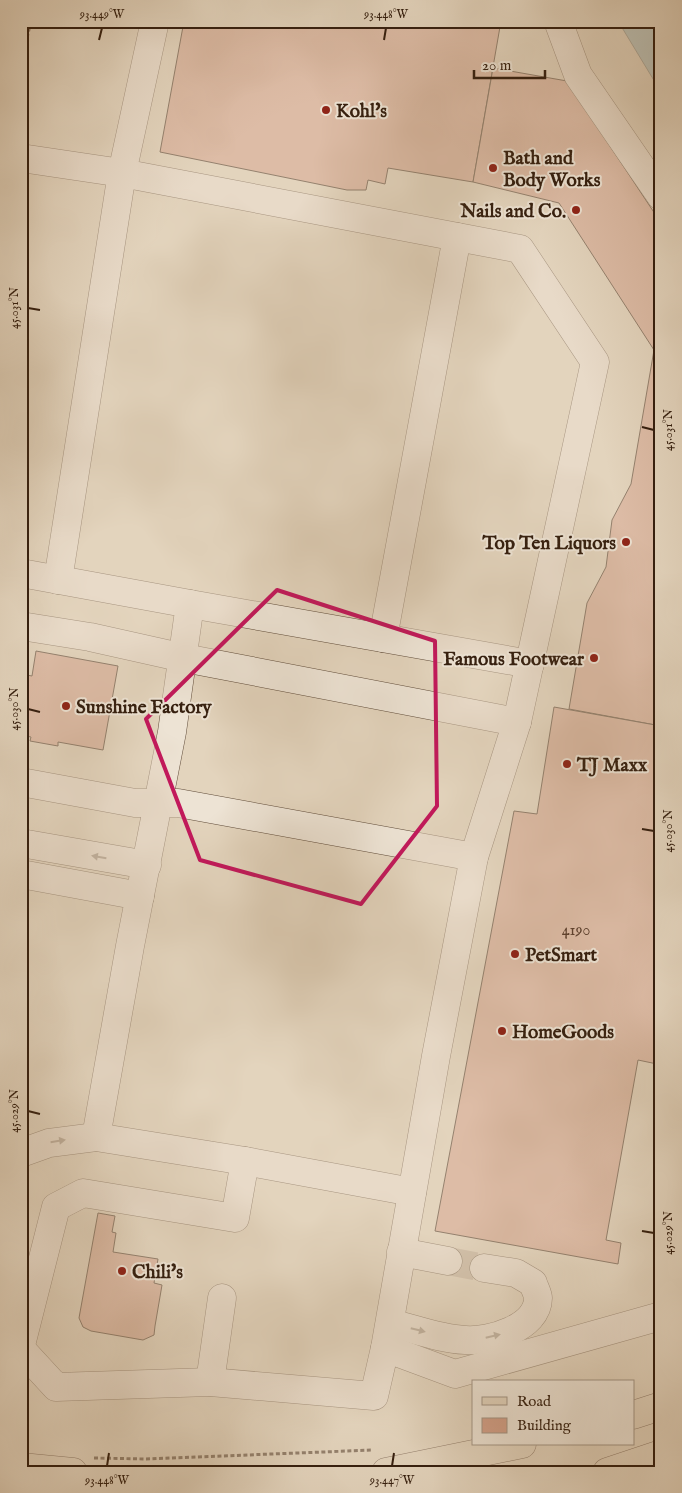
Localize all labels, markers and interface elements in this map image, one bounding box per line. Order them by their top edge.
text: 93.449°W [79,7,125,22]
text: 93.448°W [363,7,409,22]
scale bar [474,48,546,80]
text: 20 m [482,56,512,75]
place label: Kohl's [336,100,387,124]
marker: Kohl's [320,104,332,116]
place label: Bath and Body Works [503,147,601,193]
marker: Bath and Body Works [487,162,499,174]
place label: Nails and Co. [459,200,566,224]
marker: Nails and Co. [570,204,582,216]
text: 45.031°N [7,286,22,329]
text: 45.031°N [661,408,676,451]
place label: Top Ten Liquors [481,532,616,556]
marker: Top Ten Liquors [620,536,632,548]
place label: Famous Footwear [443,648,585,672]
marker: Famous Footwear [588,652,600,664]
text: 45.030°N [7,687,22,731]
place label: Sunshine Factory [76,696,212,720]
marker: Sunshine Factory [60,700,72,712]
place label: TJ Maxx [576,754,648,778]
marker: TJ Maxx [561,758,573,770]
text: 45.030°N [661,809,676,853]
one-way arrow [90,852,106,860]
house number: 4190 [562,921,590,941]
place label: PetSmart [525,944,598,968]
marker: PetSmart [509,948,521,960]
place label: HomeGoods [512,1021,614,1045]
marker: HomeGoods [496,1025,508,1037]
text: 45.029°N [7,1089,22,1133]
one-way arrow [50,1137,66,1145]
text: 45.029°N [661,1211,676,1255]
place label: Chili's [132,1261,183,1285]
marker: Chili's [116,1265,128,1277]
one-way arrow [410,1326,425,1334]
one-way arrow [485,1332,500,1340]
legend [472,1380,634,1446]
text: Road [517,1392,552,1411]
text: Building [517,1416,572,1435]
text: 93.448°W [84,1473,130,1488]
text: 93.447°W [369,1473,415,1488]

